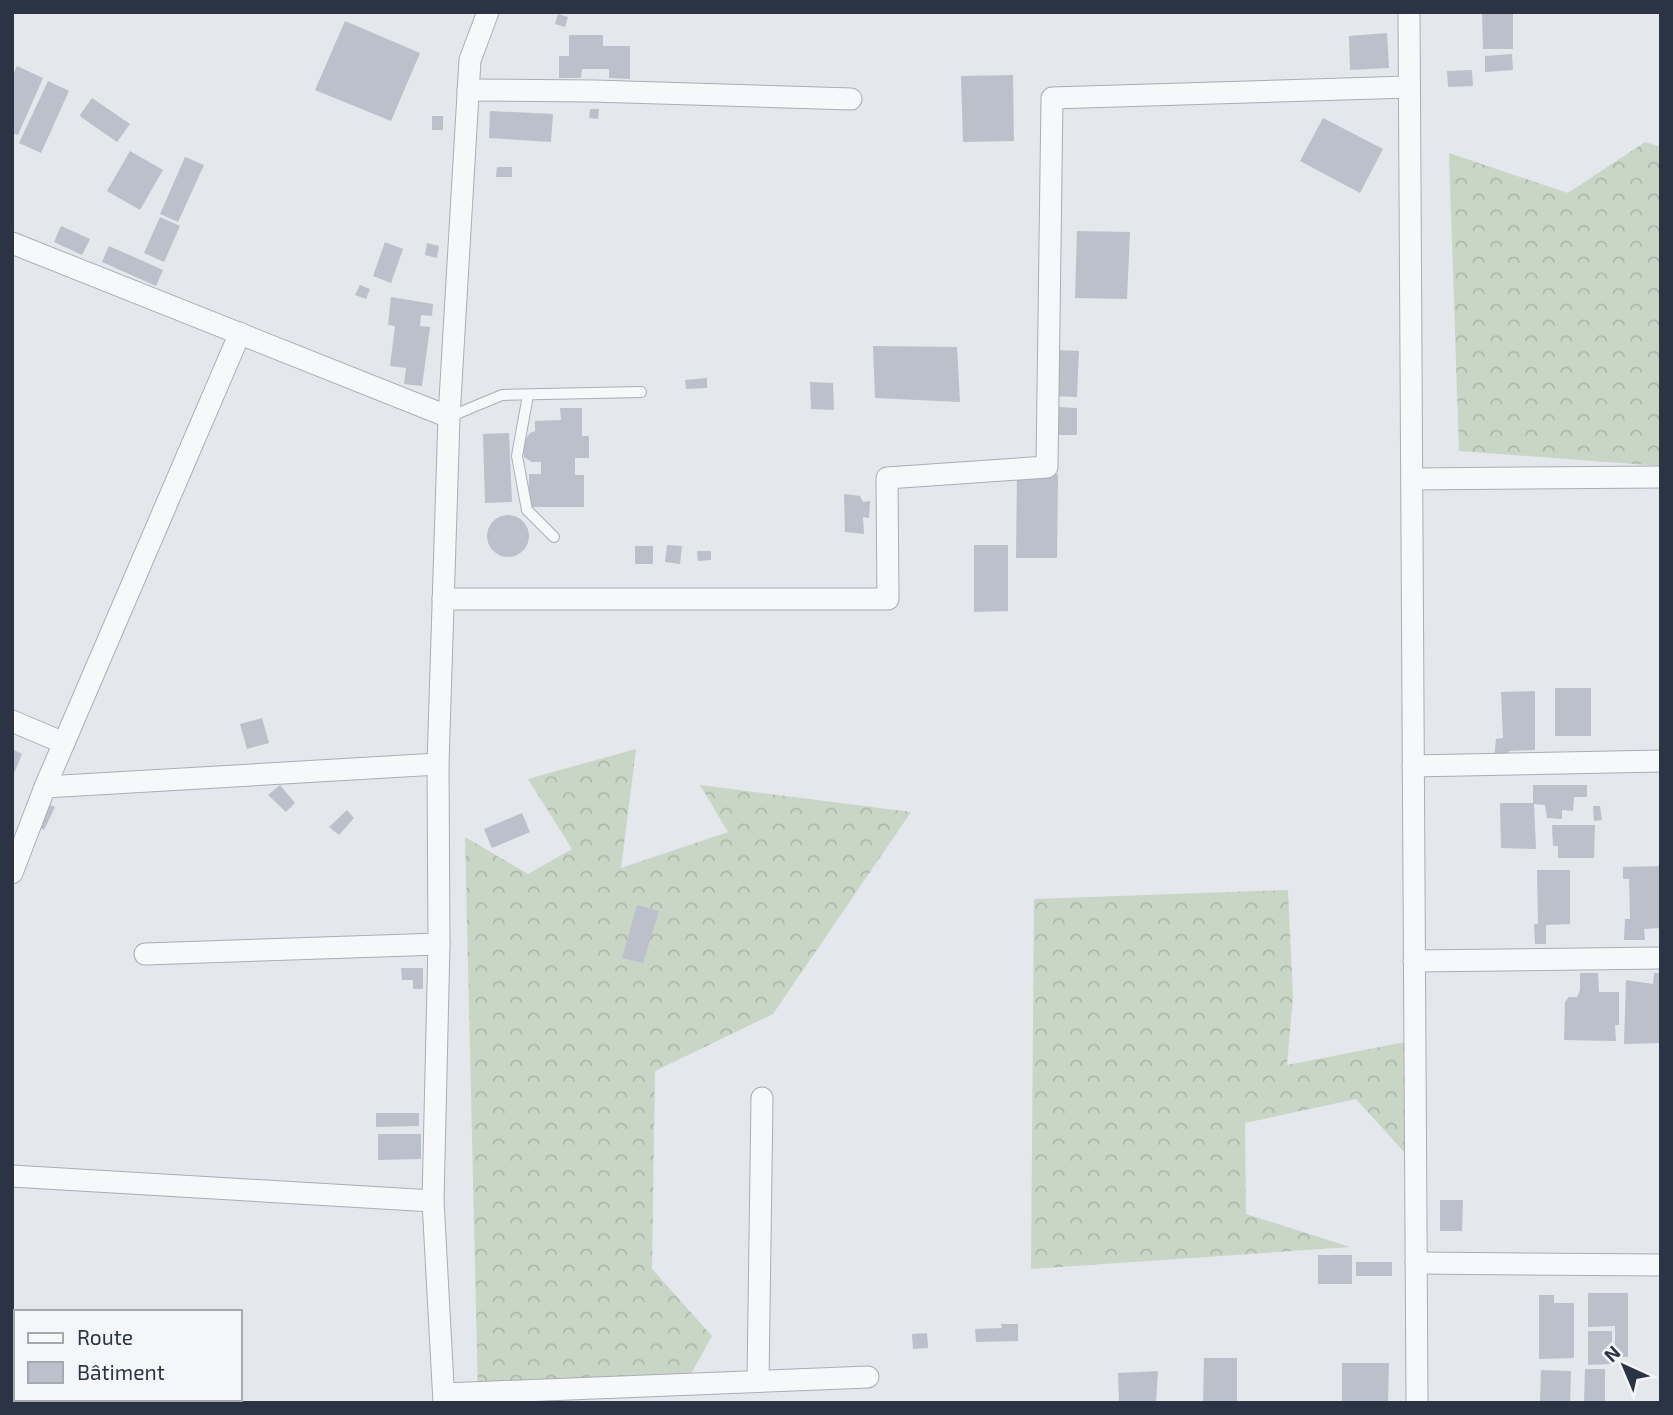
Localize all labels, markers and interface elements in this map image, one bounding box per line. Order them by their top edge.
legend [14,1310,242,1401]
text: Route [77,1324,133,1349]
north arrow [1589,1331,1659,1401]
text: N [1599,1340,1625,1366]
text: Bâtiment [77,1359,165,1384]

